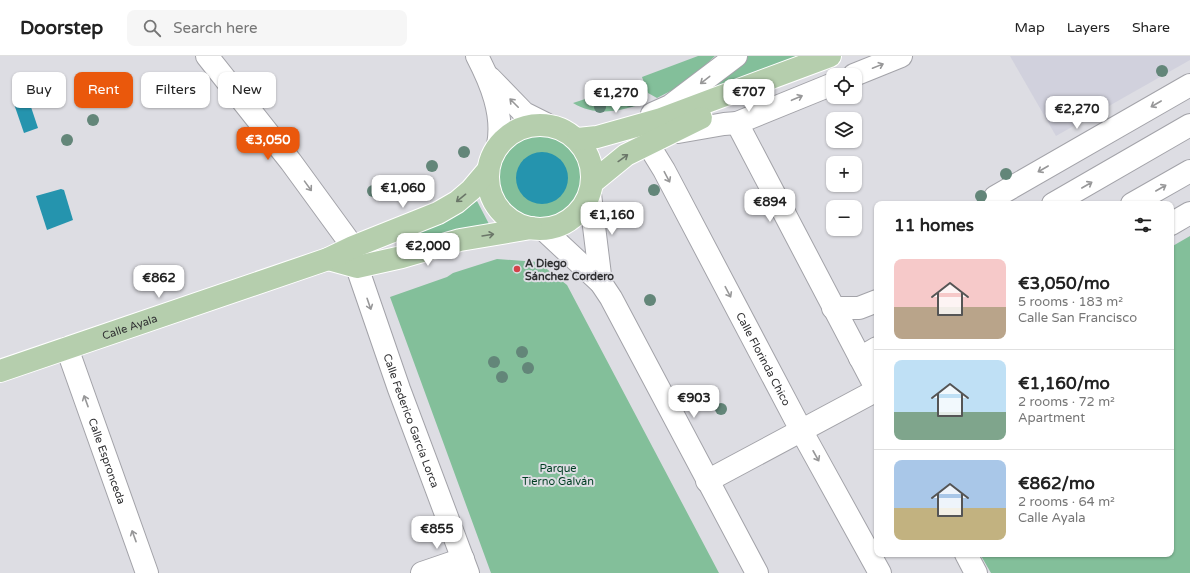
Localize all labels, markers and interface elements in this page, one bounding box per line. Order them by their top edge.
search box [127,10,407,46]
text: Doorstep [20,17,103,39]
icon: search [141,17,163,39]
text: Search here [173,19,258,37]
text: Map [1015,19,1045,36]
text: Layers [1067,19,1110,36]
text: Share [1132,19,1170,36]
one-way arrow [871,61,883,69]
map controls [826,68,862,236]
button: locate [826,68,862,104]
chip: Buy [12,72,66,108]
chip: Rent [74,72,133,108]
chip: Filters [141,72,210,108]
chip: New [218,72,276,108]
one-way arrow [700,76,711,84]
pin: €707 [725,79,773,113]
pin: €1,270 [583,80,649,114]
text: €707 [732,84,766,100]
text: €1,270 [594,85,638,101]
one-way arrow [791,94,803,102]
pin: €2,270 [1044,96,1110,130]
one-way arrow [509,98,519,108]
text: €2,270 [1055,101,1099,117]
one-way arrow [1150,101,1162,109]
button: layers [826,112,862,148]
pin: €3,050 [235,127,301,161]
text: €3,050 [246,132,290,148]
one-way arrow [618,154,629,162]
button: + [826,156,862,192]
one-way arrow [1038,165,1050,173]
one-way arrow [664,171,672,183]
pin: €1,060 [370,175,436,209]
one-way arrow [304,180,312,191]
text: €1,060 [381,180,425,196]
one-way arrow [1080,180,1092,188]
one-way arrow [1155,183,1167,191]
pin: €894 [746,189,794,223]
one-way arrow [456,193,467,202]
text: €894 [753,194,787,210]
button: − [826,200,862,236]
pin: €1,160 [579,202,645,236]
text: €1,160 [590,207,634,223]
icon: filters [1132,214,1154,236]
text: 11 homes [894,215,974,236]
one-way arrow [481,231,494,239]
pin: €2,000 [395,233,461,267]
text: €2,000 [406,238,450,254]
place label: A Diego Sánchez Cordero [525,257,614,283]
marker: A Diego Sánchez Cordero [512,264,522,274]
pin: €862 [135,265,183,299]
text: €862 [142,270,176,286]
text: €3,050/mo [1018,273,1110,294]
icon: home [926,275,974,323]
one-way arrow [725,286,732,298]
text: 5 rooms · 183 m² [1018,294,1123,310]
one-way arrow [366,297,373,310]
street label: Calle Florinda Chico [734,310,794,408]
text: Calle San Francisco [1018,310,1137,326]
street label: Calle Ayala [100,311,159,342]
street label: Calle Federico García Lorca [381,352,442,490]
text: €1,160/mo [1018,373,1110,394]
icon: home [926,376,974,424]
pin: €903 [670,385,718,419]
text: €903 [677,390,711,406]
text: 2 rooms · 72 m² [1018,394,1115,410]
one-way arrow [81,395,89,407]
text: Apartment [1018,410,1085,426]
street label: Calle Espronceda [86,416,128,506]
one-way arrow [812,450,820,462]
park label: Parque Tierno Galván [522,462,594,488]
text: €862/mo [1018,473,1095,494]
icon: home [926,476,974,524]
text: 2 rooms · 64 m² [1018,494,1115,510]
text: Calle Ayala [1018,510,1086,526]
pin: €855 [413,516,461,550]
text: €855 [420,521,454,537]
one-way arrow [130,531,138,543]

